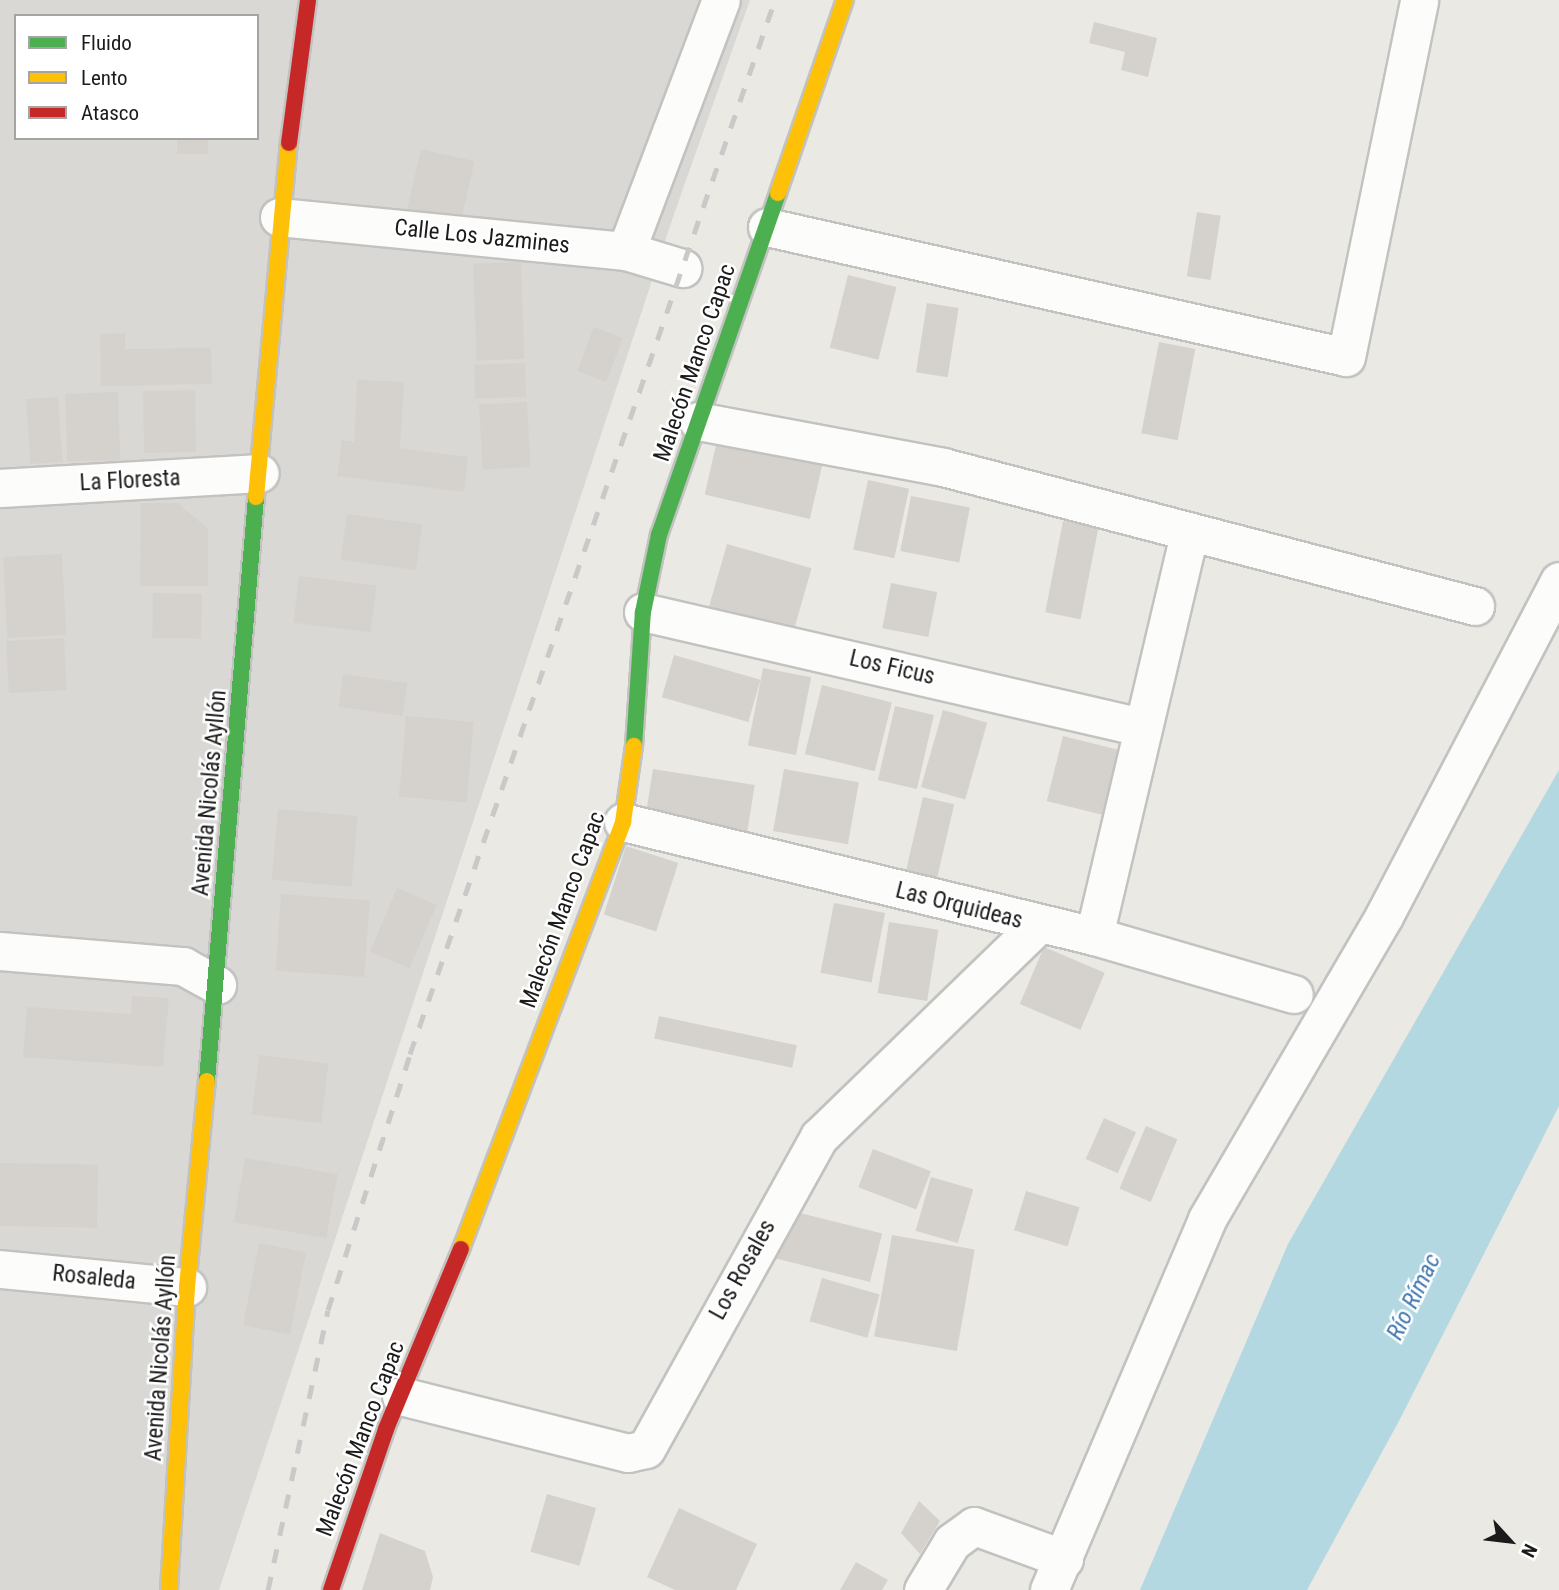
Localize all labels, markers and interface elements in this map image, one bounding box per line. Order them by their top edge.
legend [14,14,259,140]
text: Fluido [81,31,132,55]
text: Lento [81,66,128,90]
text: Atasco [81,101,139,125]
street label: Calle Los Jazmines [393,214,571,260]
street label: Malecón Manco Capac [648,261,742,465]
street label: La Floresta [79,465,181,497]
street label: Los Ficus [847,645,937,691]
street label: Avenida Nicolás Ayllón [187,689,233,897]
street label: Malecón Manco Capac [515,808,611,1012]
street label: Las Orquideas [893,877,1025,935]
street label: Los Rosales [704,1215,782,1325]
water label: Río Rímac [1381,1249,1447,1345]
street label: Avenida Nicolás Ayllón [140,1254,182,1462]
street label: Rosaleda [51,1260,137,1296]
street label: Malecón Manco Capac [311,1337,411,1541]
north arrow [1475,1506,1545,1576]
text: N [1516,1540,1542,1561]

